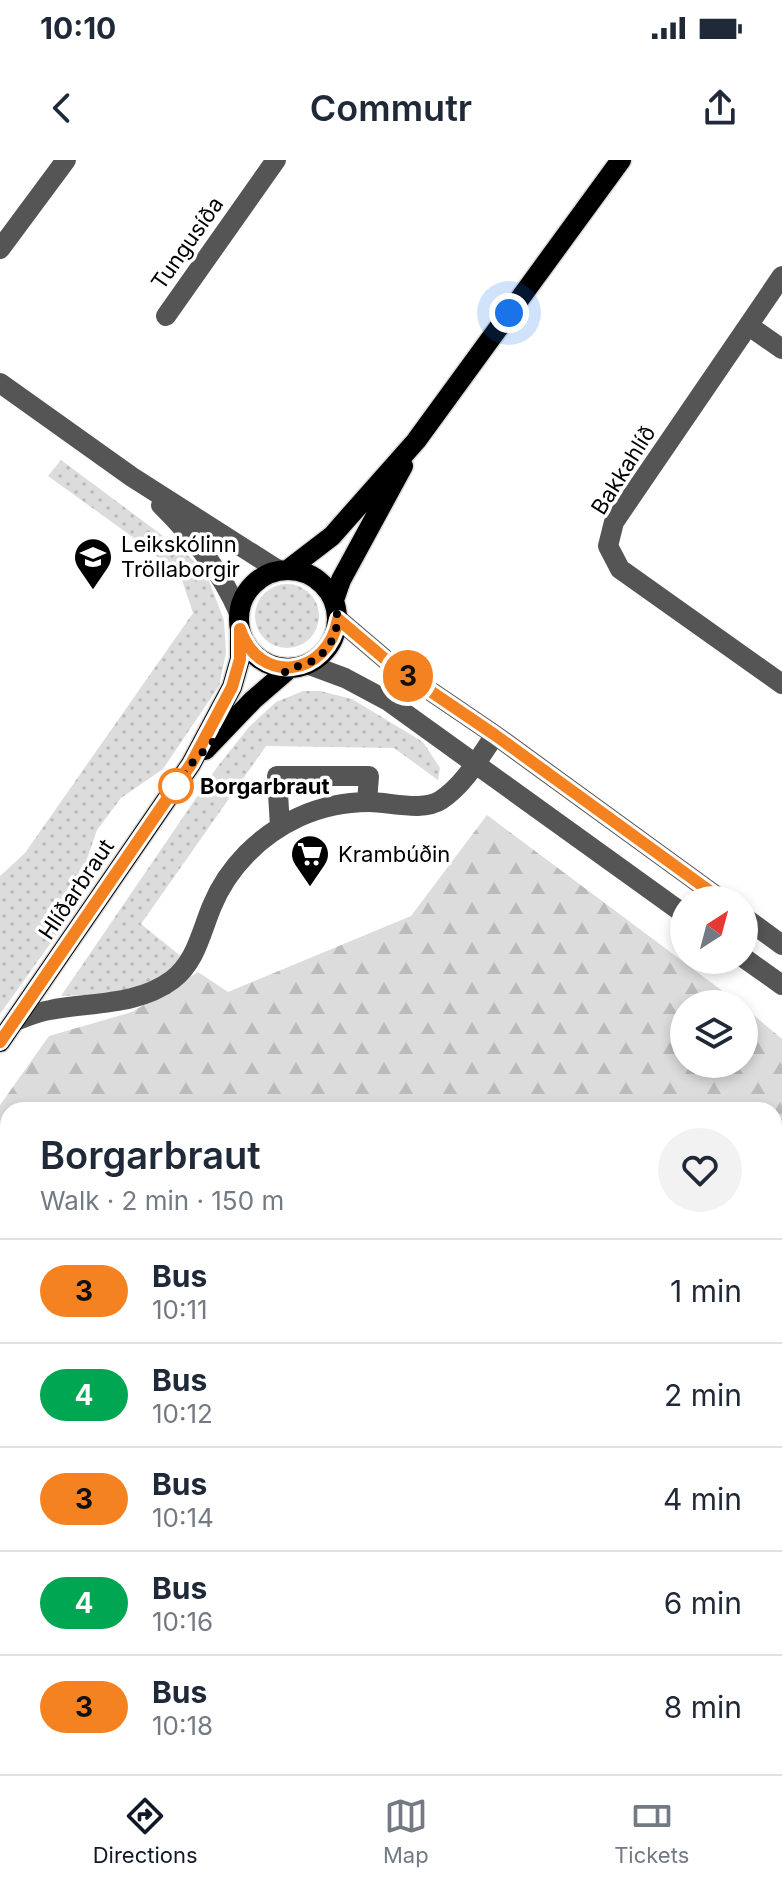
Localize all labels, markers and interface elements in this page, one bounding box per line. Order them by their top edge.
text: 10:10 [40,10,116,46]
icon: back [40,86,84,130]
text: Commutr [310,86,472,130]
icon: share [698,86,742,130]
street label: Tungusíða [146,192,228,294]
your location [489,293,529,333]
street label: Bakkahlíð [586,421,660,519]
place label: Leikskólinn Tröllaborgir [121,531,240,582]
school or university icon: Leikskólinn Tröllaborgir [72,536,114,591]
line badge: 3 [382,650,434,702]
text: 3 [399,659,417,693]
marker: Borgarbraut [159,769,193,803]
place label: Borgarbraut [200,773,330,799]
supermarket icon: Krambúðin [289,833,331,888]
street label: Hlíðarbraut [33,834,119,944]
place label: Krambúðin [338,841,450,867]
north arrow [670,886,758,974]
map controls [670,886,758,1078]
button: layers [670,990,758,1078]
button: heart [658,1128,742,1212]
text: Borgarbraut [40,1132,261,1178]
text: Walk · 2 min · 150 m [40,1185,284,1216]
text: Bus [152,1258,207,1294]
text: 1 min [670,1273,742,1309]
text: 3 [75,1274,93,1308]
text: 10:11 [152,1294,208,1325]
text: Bus [152,1362,207,1398]
text: 2 min [664,1377,742,1413]
text: 4 [75,1378,93,1412]
text: 10:12 [152,1398,213,1429]
text: Bus [152,1466,207,1502]
text: 4 min [663,1481,742,1517]
text: 3 [75,1482,93,1516]
text: 10:14 [152,1502,214,1533]
text: Bus [152,1570,207,1606]
text: 6 min [664,1585,742,1621]
text: 4 [75,1586,93,1620]
text: 10:16 [152,1606,213,1637]
text: Bus [152,1674,207,1710]
text: 8 min [664,1689,742,1725]
text: 3 [75,1690,93,1724]
text: 10:18 [152,1710,213,1741]
tab: Directions [93,1794,198,1868]
tab: Map [383,1794,429,1868]
tab: Tickets [614,1794,689,1868]

